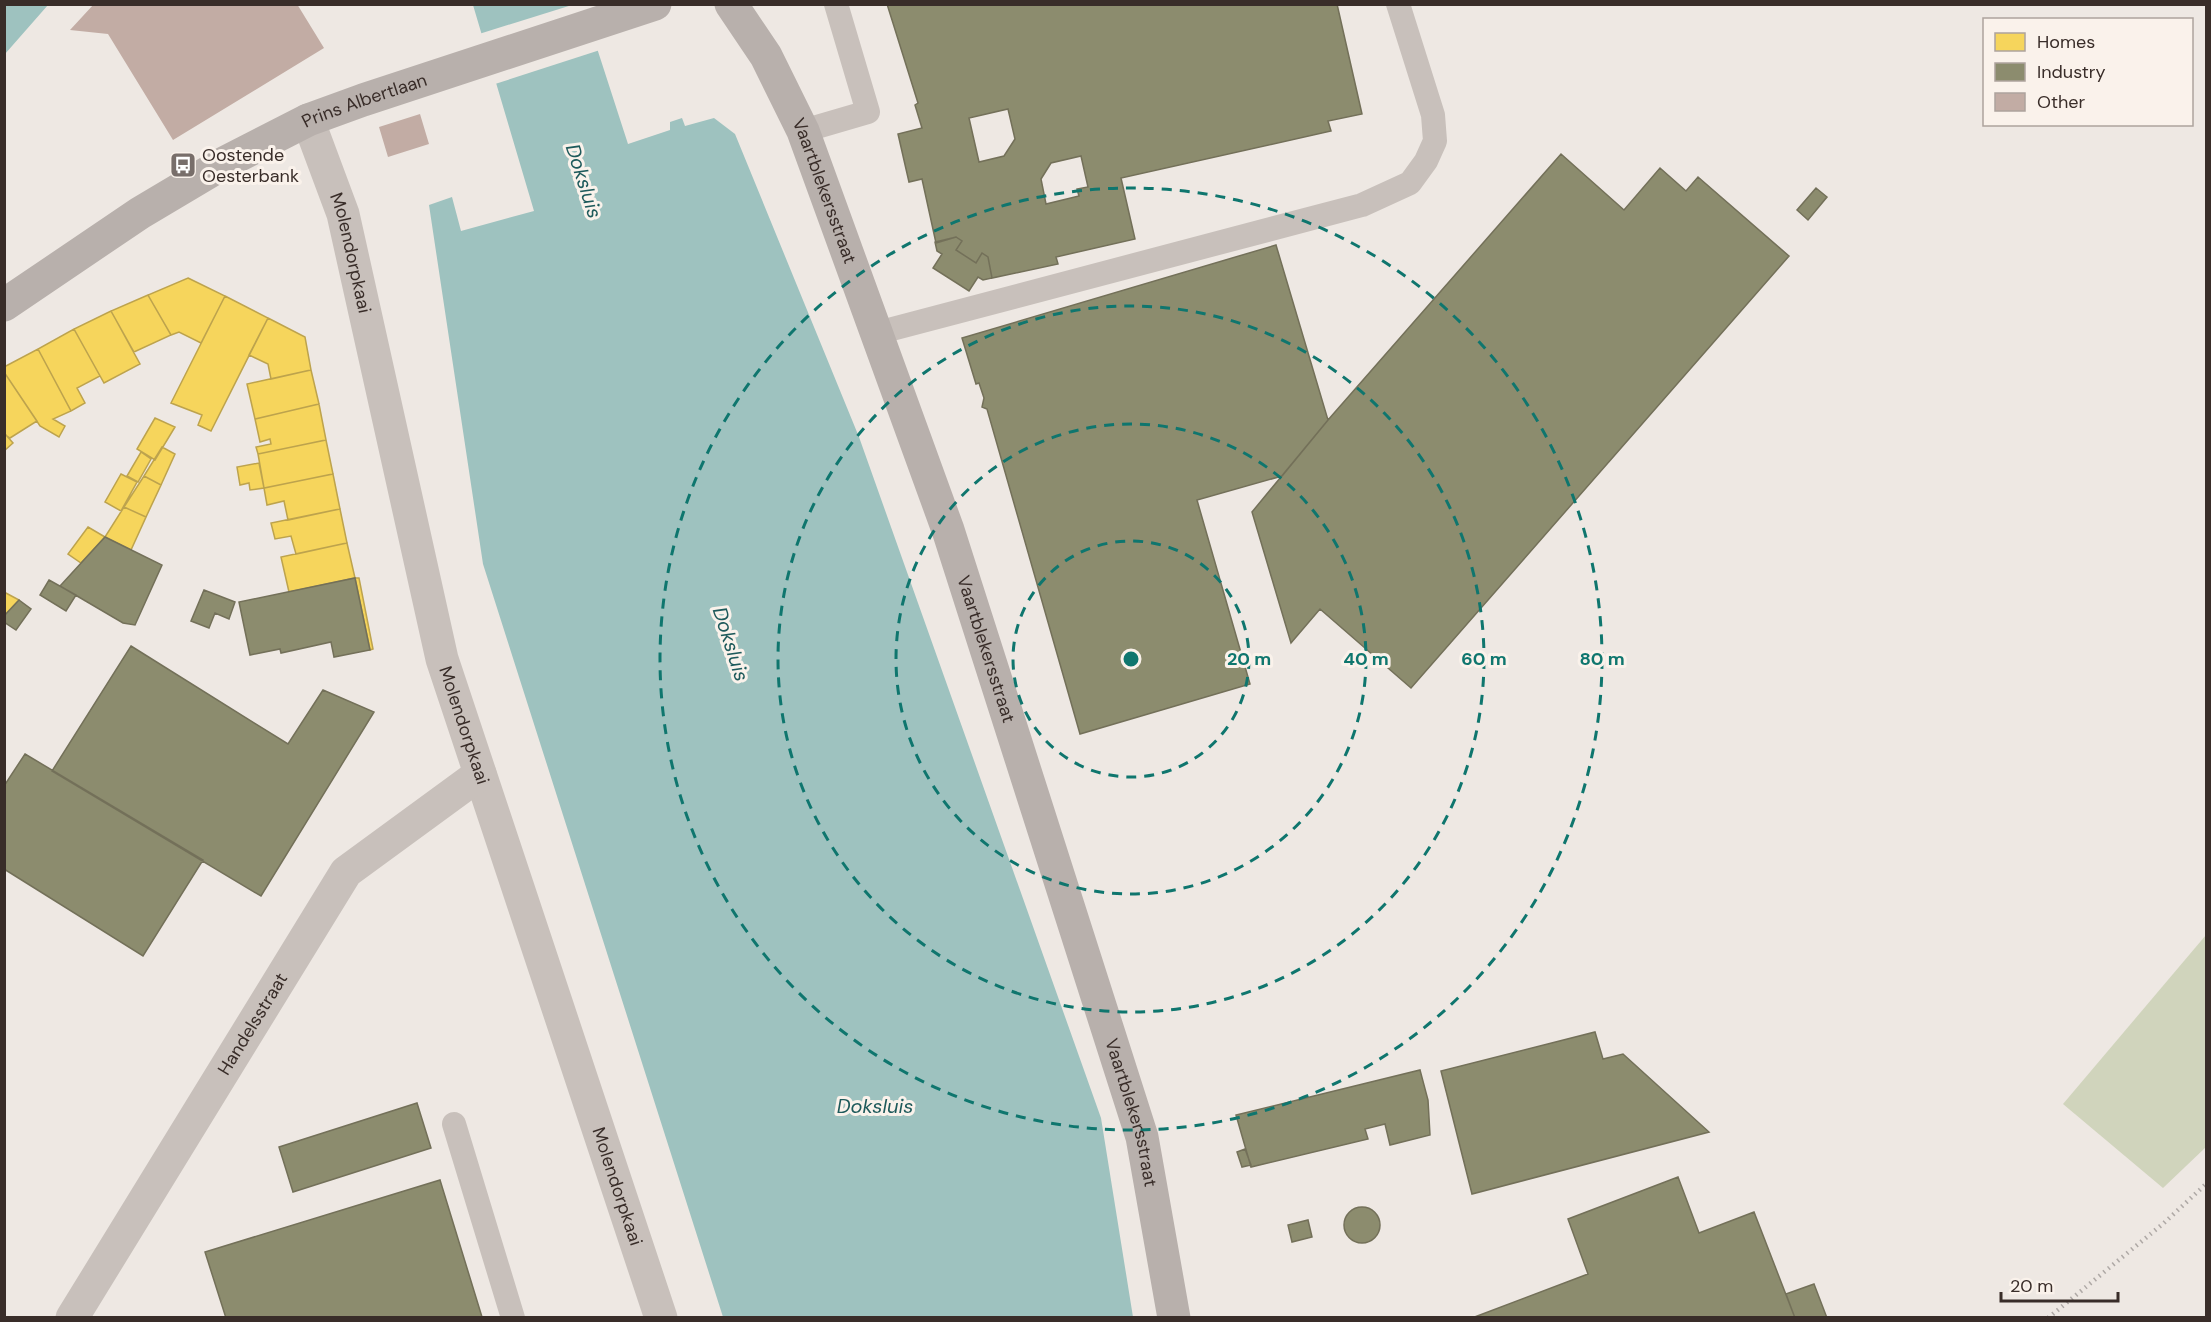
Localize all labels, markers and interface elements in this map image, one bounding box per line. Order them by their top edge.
legend [1983,18,2193,126]
text: Homes [2037,30,2095,54]
text: Industry [2037,60,2106,84]
street label: Prins Albertlaan [297,68,430,133]
text: Other [2037,90,2086,114]
street label: Vaartblekersstraat [787,114,862,267]
water label: Doksluis [560,141,608,221]
place label: Oostende Oesterbank [202,143,299,188]
bus stop icon: Oostende Oesterbank [168,150,198,180]
street label: Molendorpkaai [324,189,377,316]
street label: Vaartblekersstraat [951,573,1021,726]
water label: Doksluis [707,604,755,684]
text: 20 m [1227,647,1271,671]
text: 40 m [1343,647,1389,671]
text: 60 m [1461,647,1507,671]
text: 80 m [1579,647,1625,671]
centre of rings [1121,649,1141,669]
street label: Molendorpkaai [433,663,495,788]
street label: Handelsstraat [212,968,293,1080]
street label: Vaartblekersstraat [1099,1036,1163,1189]
water label: Doksluis [837,1093,913,1119]
street label: Molendorpkaai [586,1124,648,1249]
scale bar [2001,1265,2118,1303]
text: 20 m [2010,1274,2053,1298]

